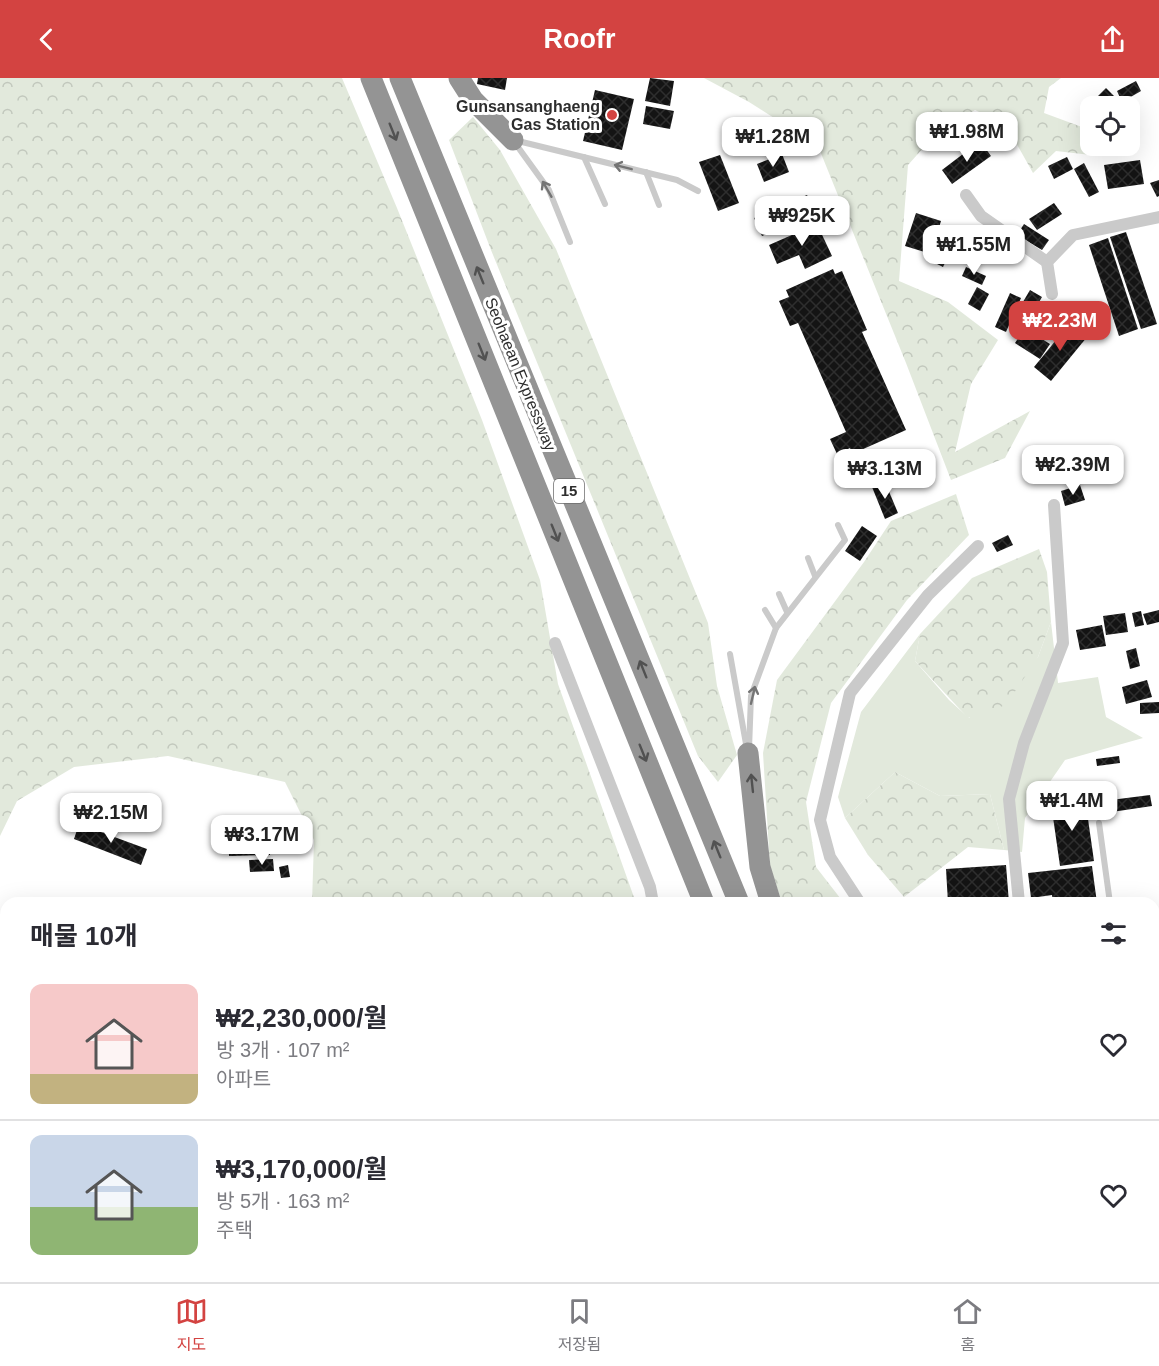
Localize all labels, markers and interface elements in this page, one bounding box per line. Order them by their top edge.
icon: back [30,23,63,56]
icon: share [1096,23,1129,56]
text: Roofr [544,24,615,54]
map controls [1080,96,1140,156]
button: locate [1080,96,1140,156]
place label: Gunsansanghaeng Gas Station [456,98,600,133]
marker: Gunsansanghaeng Gas Station [605,108,619,122]
pin: ₩1.98M [918,112,1016,163]
pin: ₩1.28M [724,117,822,168]
text: ₩1.98M [930,120,1004,142]
one-way arrow [388,123,399,141]
text: ₩1.28M [736,125,810,147]
one-way arrow [614,160,633,172]
one-way arrow [540,181,552,198]
pin: ₩925K [760,196,844,247]
text: ₩925K [769,204,835,226]
pin: ₩1.55M [925,225,1023,276]
text: ₩1.55M [937,233,1011,255]
one-way arrow [474,266,485,284]
street label: Seohaean Expressway [482,295,559,453]
pin: ₩2.23M [1011,301,1109,352]
text: ₩2.23M [1023,309,1097,331]
one-way arrow [477,342,488,361]
pin: ₩2.39M [1024,445,1122,496]
pin: ₩3.13M [836,449,934,500]
text: ₩2.39M [1036,453,1110,475]
text: ₩3.13M [848,457,922,479]
road number: 15 [554,479,584,503]
one-way arrow [550,523,561,542]
one-way arrow [637,660,648,678]
one-way arrow [748,686,759,705]
one-way arrow [638,743,649,762]
one-way arrow [746,774,757,794]
pin: ₩1.4M [1030,781,1114,832]
text: ₩1.4M [1040,789,1104,811]
pin: ₩2.15M [62,793,160,844]
text: ₩2.15M [74,801,148,823]
pin: ₩3.17M [213,815,311,866]
text: ₩3.17M [225,823,299,845]
one-way arrow [711,840,722,859]
icon: filters [1097,917,1130,950]
text: 매물 10개 [30,921,138,951]
text: ₩2,230,000/월 [216,1003,387,1033]
icon: home [78,1008,150,1080]
icon: heart [1097,1028,1130,1061]
text: 방 3개 · 107 m² [216,1039,350,1061]
text: 아파트 [216,1068,271,1090]
text: ₩3,170,000/월 [216,1154,387,1184]
icon: home [78,1159,150,1231]
icon: heart [1097,1179,1130,1212]
text: 방 5개 · 163 m² [216,1190,350,1212]
text: 주택 [216,1219,253,1241]
tab: 지도 [175,1295,208,1355]
tab: 저장됨 [557,1295,602,1355]
tab: 홈 [951,1295,984,1355]

